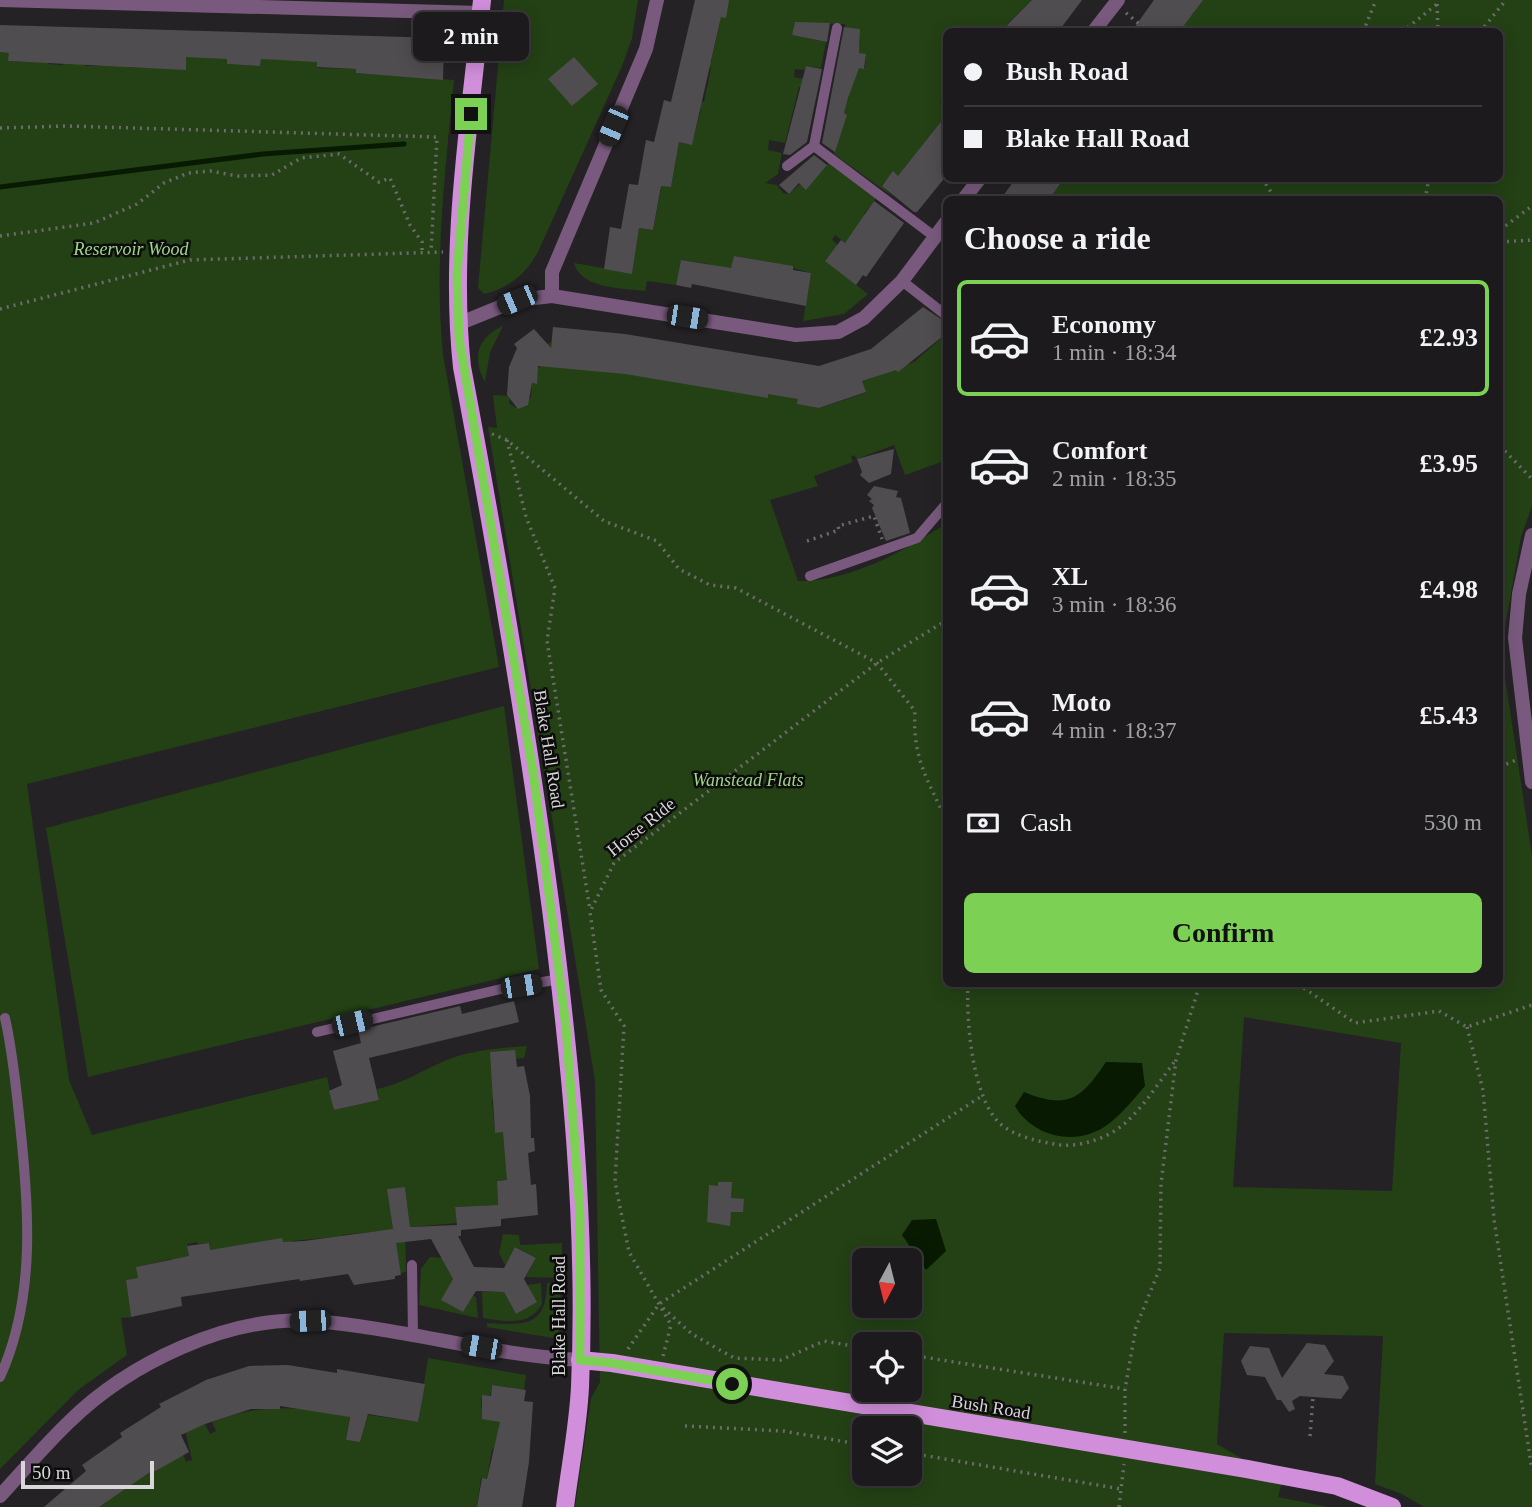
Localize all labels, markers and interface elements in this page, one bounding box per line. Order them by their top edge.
callout: 2 min [413,12,529,61]
text: 2 min [443,24,499,49]
text: Bush Road [1006,57,1128,86]
route end [455,98,487,130]
car [596,103,631,149]
text: Blake Hall Road [1006,124,1189,153]
text: Choose a ride [964,220,1151,256]
park label: Reservoir Wood [73,239,189,259]
car [494,282,541,318]
car [665,303,710,331]
icon: car [968,307,1031,370]
text: Economy [1052,310,1156,339]
text: £2.93 [1420,323,1478,352]
text: 1 min · 18:34 [1052,340,1177,365]
icon: car [968,433,1031,496]
text: Comfort [1052,436,1147,465]
text: £3.95 [1420,449,1478,478]
text: 2 min · 18:35 [1052,466,1177,491]
icon: car [968,559,1031,622]
text: XL [1052,562,1088,591]
text: £4.98 [1420,575,1478,604]
text: 3 min · 18:36 [1052,592,1177,617]
icon: car [968,685,1031,748]
street label: Blake Hall Road [530,688,568,810]
text: Moto [1052,688,1111,717]
text: £5.43 [1420,701,1478,730]
text: 4 min · 18:37 [1052,718,1177,743]
park label: Wanstead Flats [693,770,803,790]
street label: Horse Ride [603,794,679,860]
icon: cash [964,804,1002,842]
text: Cash [1020,808,1072,837]
text: 530 m [1424,810,1482,835]
button: Confirm [964,893,1482,973]
car [499,972,544,1000]
car [330,1008,375,1038]
north arrow [852,1248,922,1318]
map controls [852,1248,922,1486]
street label: Blake Hall Road [549,1256,569,1376]
car [289,1310,332,1332]
button: locate [852,1332,922,1402]
car [459,1333,504,1361]
route start [716,1368,748,1400]
street label: Bush Road [950,1391,1032,1423]
button: layers [852,1416,922,1486]
scale bar [21,1458,154,1490]
text: 50 m [32,1462,71,1483]

